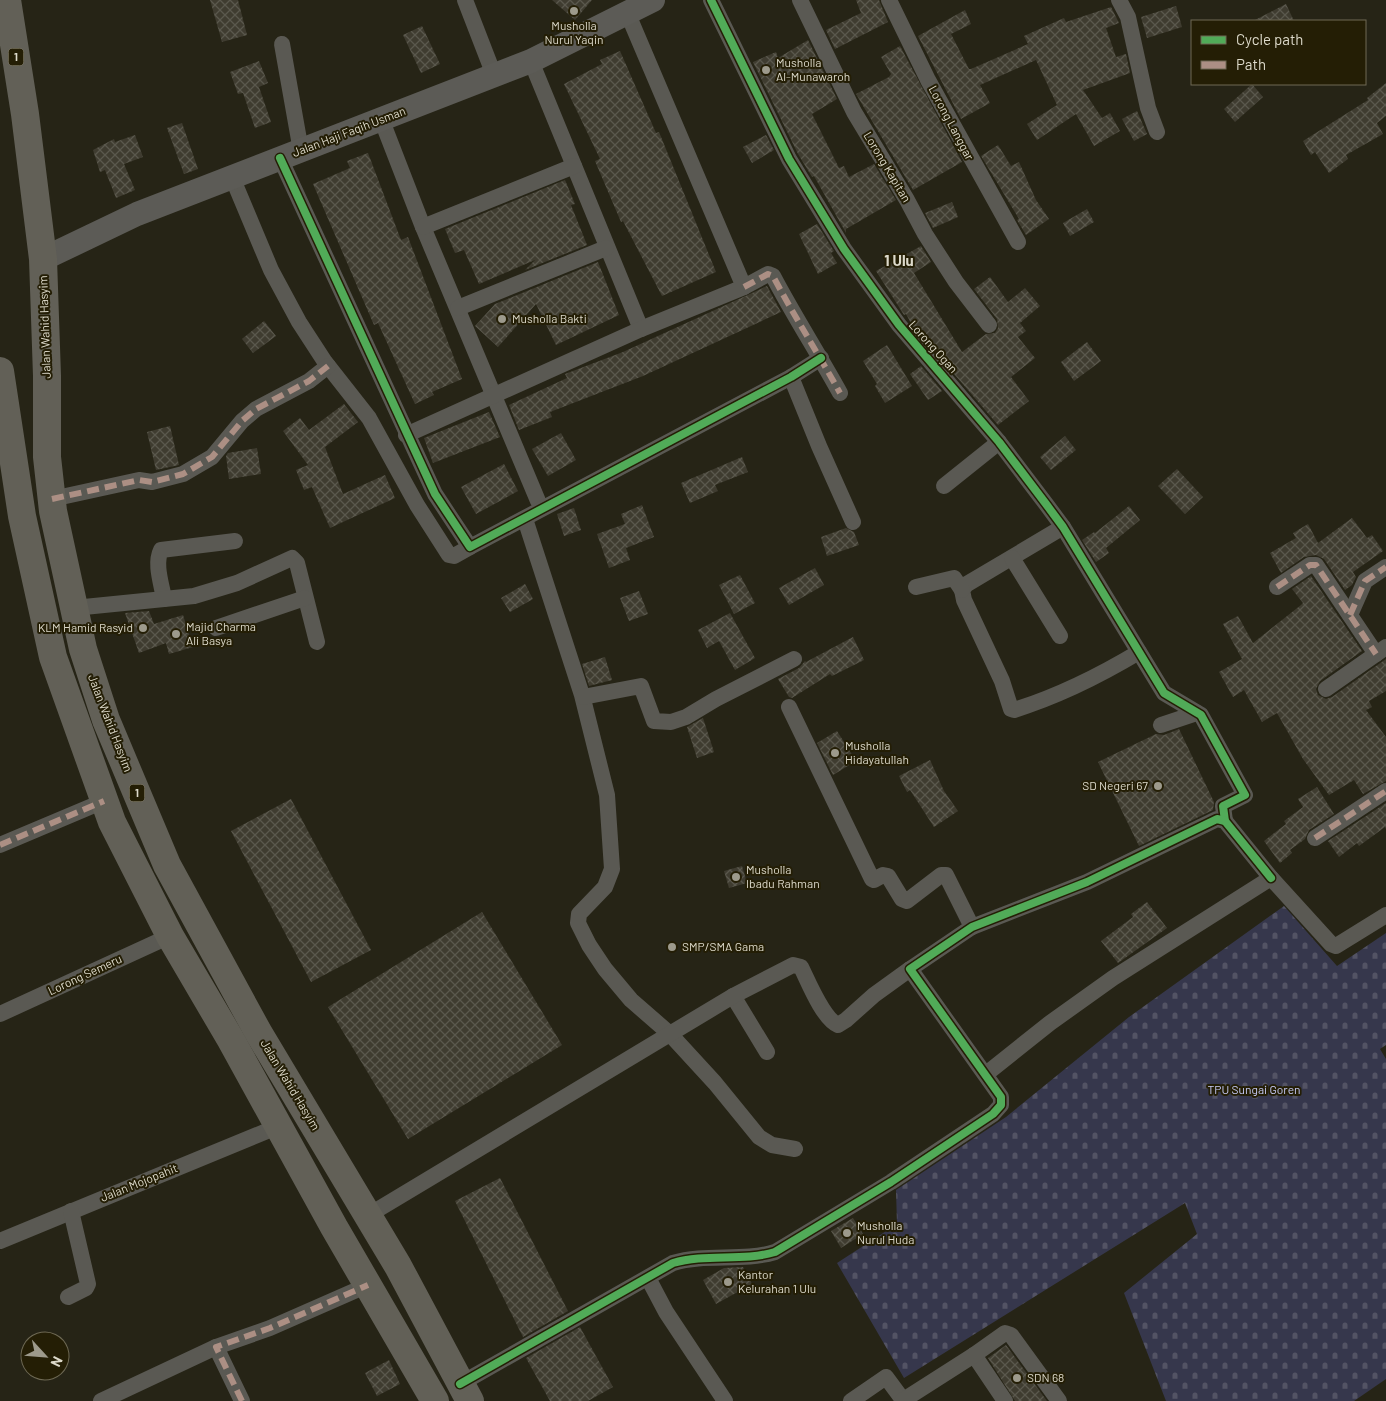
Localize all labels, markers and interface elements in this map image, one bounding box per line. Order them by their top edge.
marker: Musholla Nurul Yaqin [568,5,580,17]
place label: Musholla Nurul Yaqin [544,18,604,46]
legend [1191,20,1366,85]
text: Cycle path [1236,30,1303,48]
road number: 1 [8,48,24,66]
place label: Musholla Al-Munawaroh [776,55,850,83]
text: Path [1236,55,1266,73]
marker: Musholla Al-Munawaroh [760,64,772,76]
street label: Lorong Langgar [926,83,978,163]
street label: Jalan Haji Faqih Usman [290,103,407,159]
street label: Lorong Kapitan [861,129,914,204]
district label: 1 Ulu [884,251,914,269]
street label: Jalan Wahid Hasyim [35,275,53,379]
place label: Musholla Bakti [512,311,587,325]
marker: Musholla Bakti [496,313,508,325]
street label: Lorong Ogan [907,317,961,375]
place label: Majid Charma Ali Basya [186,619,256,647]
place label: KLM Hamid Rasyid [38,620,133,634]
marker: KLM Hamid Rasyid [137,622,149,634]
marker: Majid Charma Ali Basya [170,628,182,640]
street label: Jalan Wahid Hasyim [86,672,136,773]
place label: Musholla Hidayatullah [845,738,909,766]
marker: Musholla Hidayatullah [829,747,841,759]
place label: SD Negeri 67 [1082,778,1148,792]
marker: SD Negeri 67 [1152,780,1164,792]
road number: 1 [130,784,144,801]
place label: Musholla Ibadu Rahman [746,862,820,890]
marker: Musholla Ibadu Rahman [730,871,742,883]
place label: SMP/SMA Gama [682,939,764,953]
marker: SMP/SMA Gama [666,941,678,953]
street label: Lorong Semeru [45,951,124,997]
street label: Jalan Wahid Hasyim [258,1037,323,1132]
park label: TPU Sungai Goren [1207,1082,1301,1096]
street label: Jalan Mojopahit [98,1160,179,1204]
place label: Musholla Nurul Huda [857,1218,914,1246]
marker: Musholla Nurul Huda [841,1227,853,1239]
place label: Kantor Kelurahan 1 Ulu [738,1267,816,1295]
marker: Kantor Kelurahan 1 Ulu [722,1276,734,1288]
north arrow [20,1331,70,1381]
text: N [47,1354,67,1370]
place label: SDN 68 [1027,1370,1064,1384]
marker: SDN 68 [1011,1372,1023,1384]

